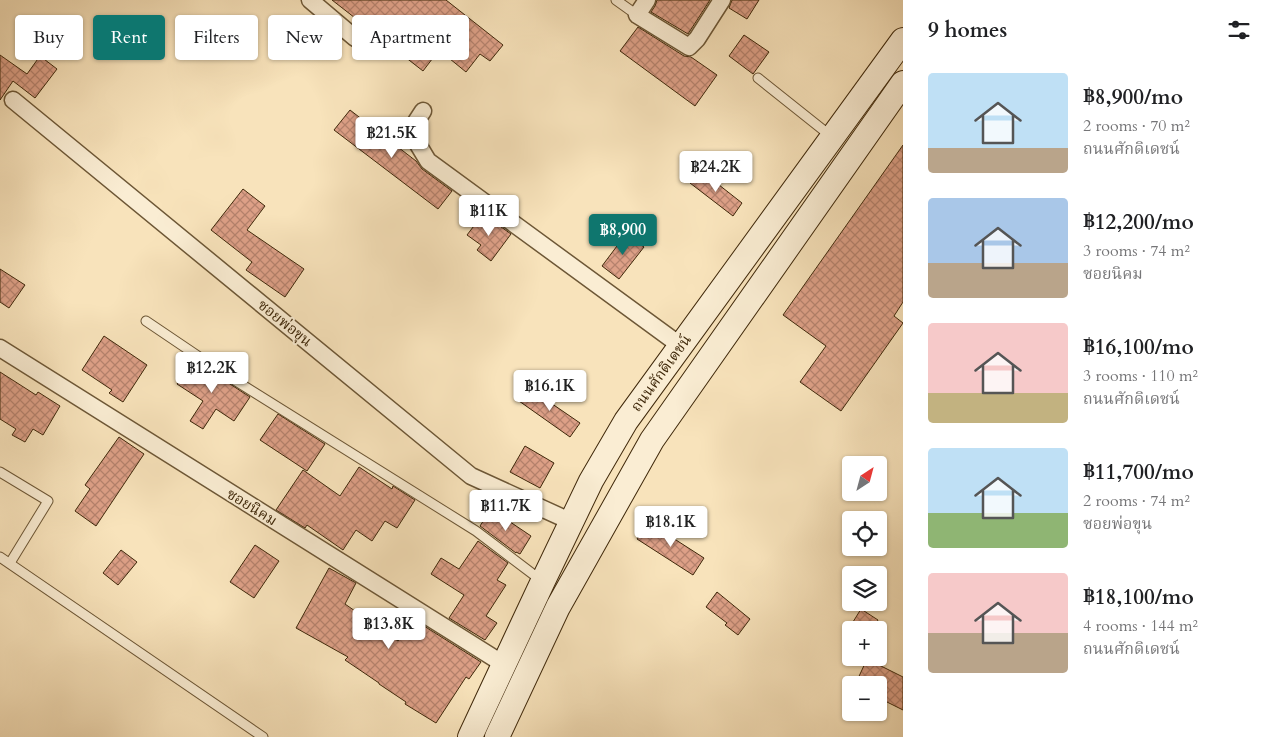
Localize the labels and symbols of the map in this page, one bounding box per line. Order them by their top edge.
pin: ฿21.5K [351,116,433,159]
pin: ฿24.2K [675,150,757,193]
pin: ฿11K [459,194,519,237]
pin: ฿8,900 [582,214,664,256]
street label: ซอยพ่อขุน [253,295,317,352]
street label: ถนนศักดิเดชน์ [626,330,696,416]
pin: ฿12.2K [171,352,253,394]
pin: ฿16.1K [509,370,591,412]
north arrow [842,456,888,501]
street label: ซอยนิคม [223,484,281,530]
pin: ฿11.7K [465,490,547,532]
pin: ฿18.1K [630,506,712,548]
pin: ฿13.8K [348,608,430,650]

